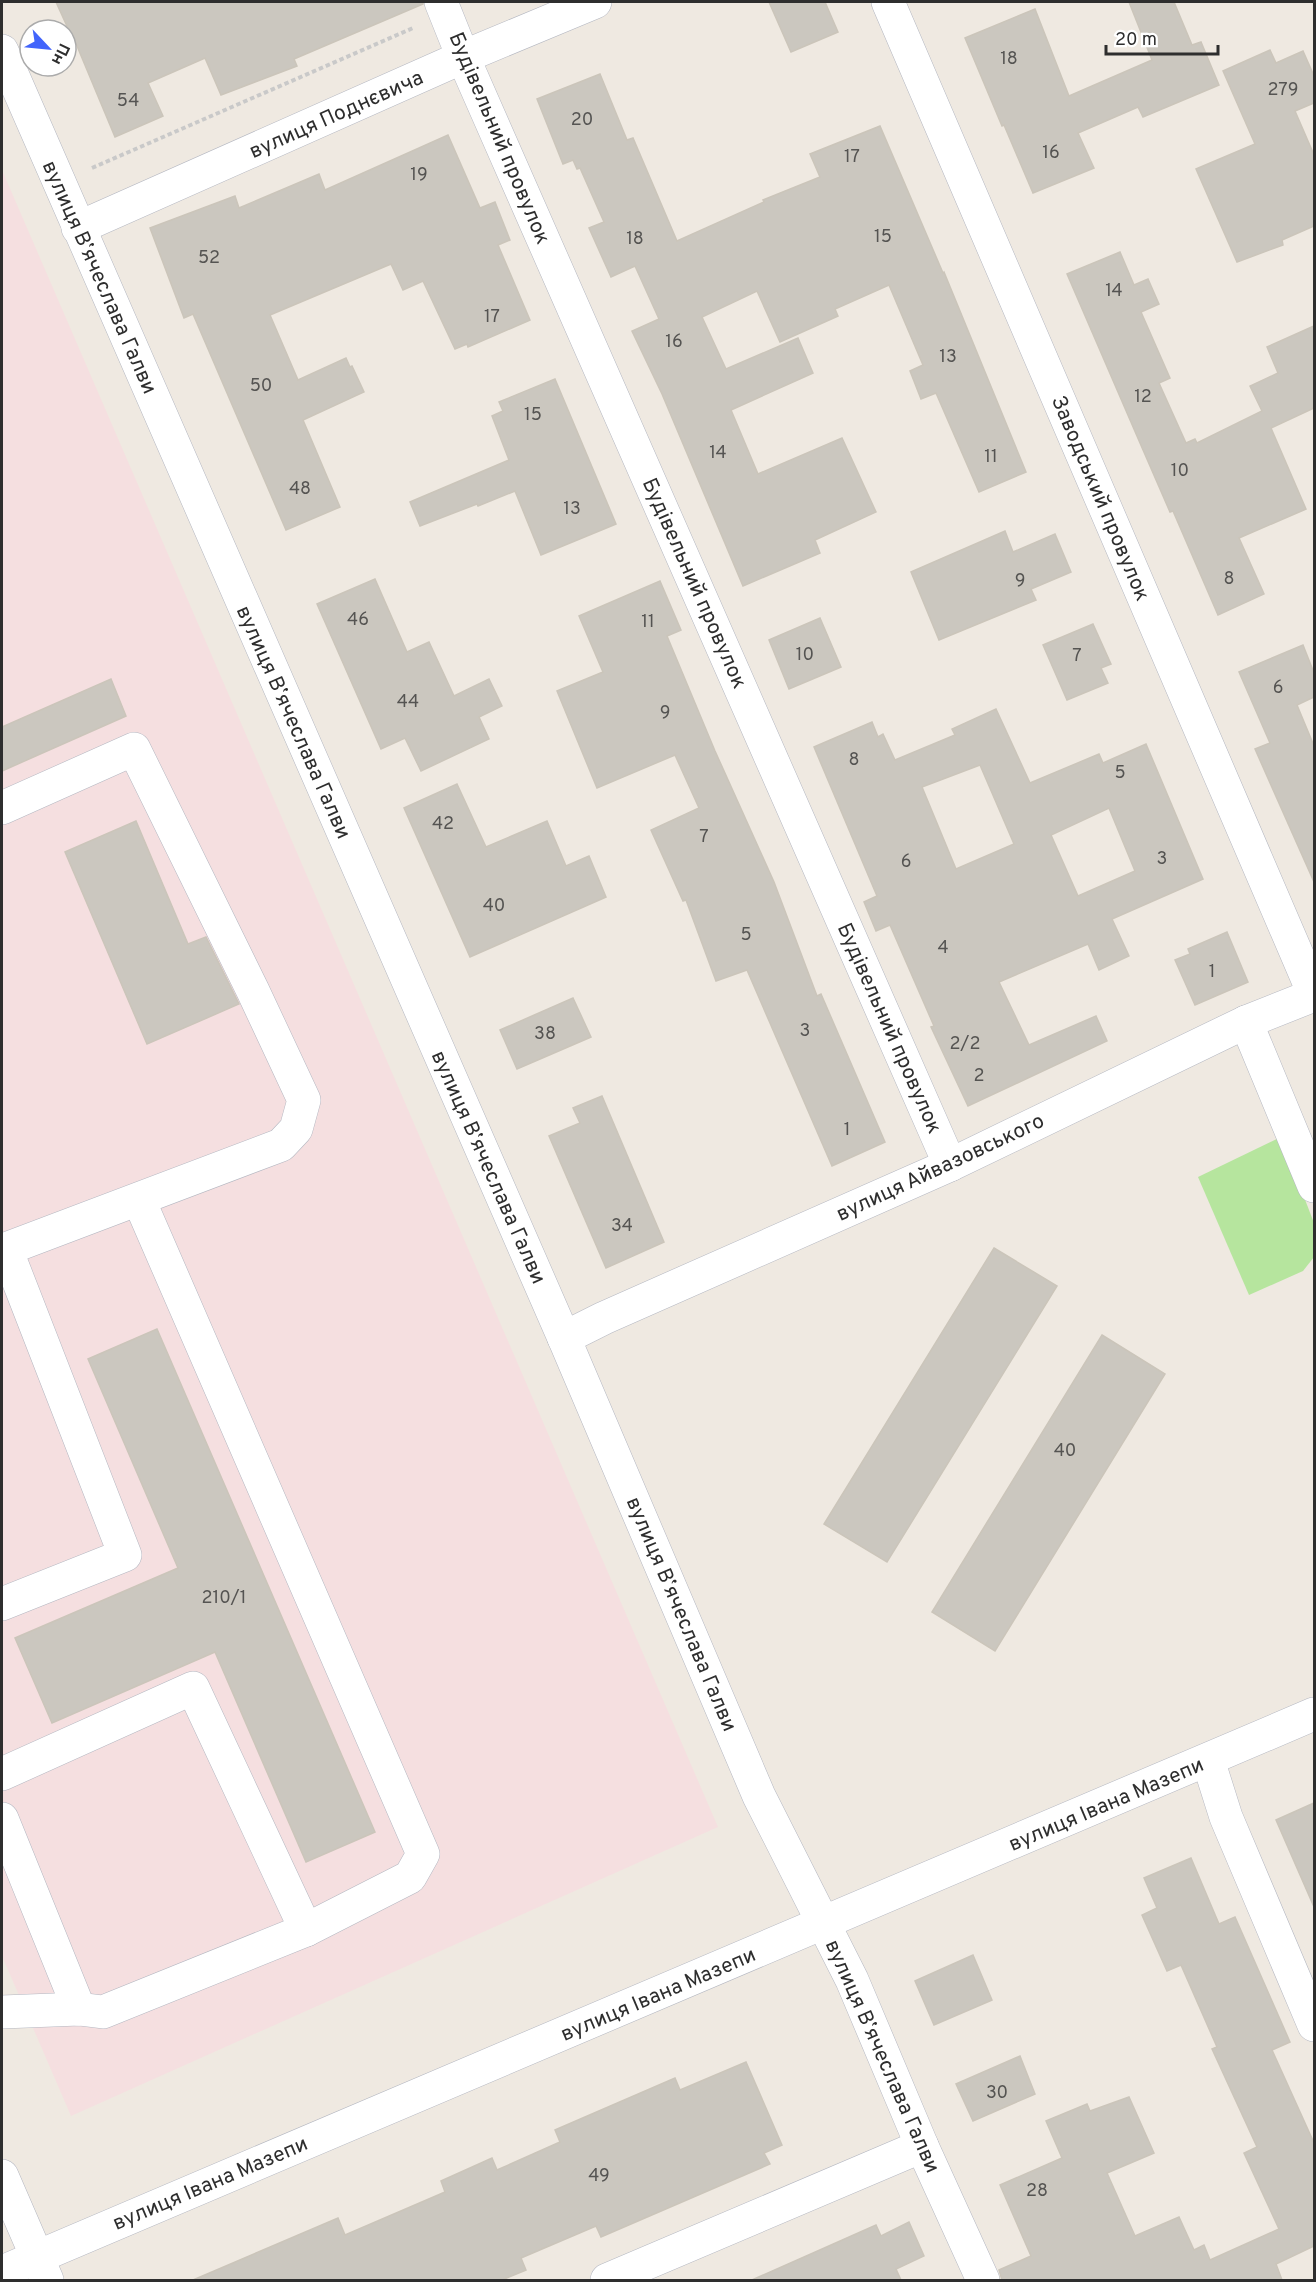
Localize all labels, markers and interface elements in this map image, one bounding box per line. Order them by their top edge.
north arrow [18,18,78,78]
scale bar [1106,18,1218,56]
street label: Будівельний провулок [442,28,556,249]
text: 20 m [1115,29,1157,52]
text: Пн [46,40,73,68]
house number: 18 [1000,48,1018,71]
street label: вулиця Поднєвича [245,65,428,166]
house number: 279 [1268,79,1298,102]
house number: 54 [117,90,139,113]
house number: 20 [571,109,593,132]
house number: 16 [1042,142,1060,165]
house number: 17 [844,146,860,169]
street label: вулиця Вʼячеслава Галви [35,157,162,398]
house number: 19 [410,164,428,187]
house number: 15 [874,226,892,249]
house number: 18 [626,228,644,251]
house number: 52 [198,247,220,270]
house number: 14 [1105,280,1123,303]
house number: 17 [484,306,500,329]
house number: 16 [665,331,683,354]
house number: 13 [939,346,957,369]
house number: 50 [250,375,272,398]
house number: 12 [1134,386,1152,409]
street label: Заводський провулок [1044,392,1155,605]
house number: 15 [524,404,542,427]
house number: 14 [709,442,727,465]
house number: 11 [984,446,998,469]
house number: 10 [1171,460,1189,483]
street label: Будівельний провулок [635,474,752,693]
house number: 48 [289,478,311,501]
house number: 13 [563,498,581,521]
house number: 8 [1224,568,1235,591]
house number: 9 [1015,570,1025,593]
street label: вулиця Вʼячеслава Галви [229,602,356,843]
house number: 46 [347,609,369,632]
house number: 11 [641,611,655,634]
house number: 10 [796,644,814,667]
house number: 7 [1072,645,1082,668]
house number: 6 [1273,677,1283,700]
house number: 44 [397,691,419,714]
house number: 9 [660,702,670,725]
house number: 8 [849,749,860,772]
house number: 5 [1114,762,1126,785]
house number: 42 [432,813,454,836]
house number: 7 [699,826,709,849]
house number: 3 [1157,848,1167,871]
house number: 6 [901,851,911,874]
house number: 40 [483,895,505,918]
street label: Будівельний провулок [830,919,947,1138]
house number: 5 [740,924,752,947]
house number: 4 [937,937,949,960]
house number: 1 [1209,961,1215,984]
house number: 3 [800,1020,810,1043]
house number: 38 [534,1023,556,1046]
house number: 2/2 [950,1033,980,1056]
street label: вулиця Вʼячеслава Галви [424,1047,551,1288]
house number: 2 [973,1065,985,1088]
street label: вулиця Айвазовського [832,1108,1049,1229]
house number: 1 [844,1119,850,1142]
house number: 34 [611,1215,633,1238]
house number: 40 [1054,1440,1076,1463]
street label: вулиця Вʼячеслава Галви [619,1493,742,1736]
house number: 210/1 [202,1587,246,1610]
street label: вулиця Івана Мазепи [1005,1752,1208,1859]
street label: вулиця Вʼячеслава Галви [818,1936,945,2177]
street label: вулиця Івана Мазепи [557,1942,760,2049]
house number: 30 [986,2082,1008,2105]
street label: вулиця Івана Мазепи [109,2131,312,2238]
house number: 49 [588,2165,610,2188]
house number: 28 [1026,2180,1048,2203]

